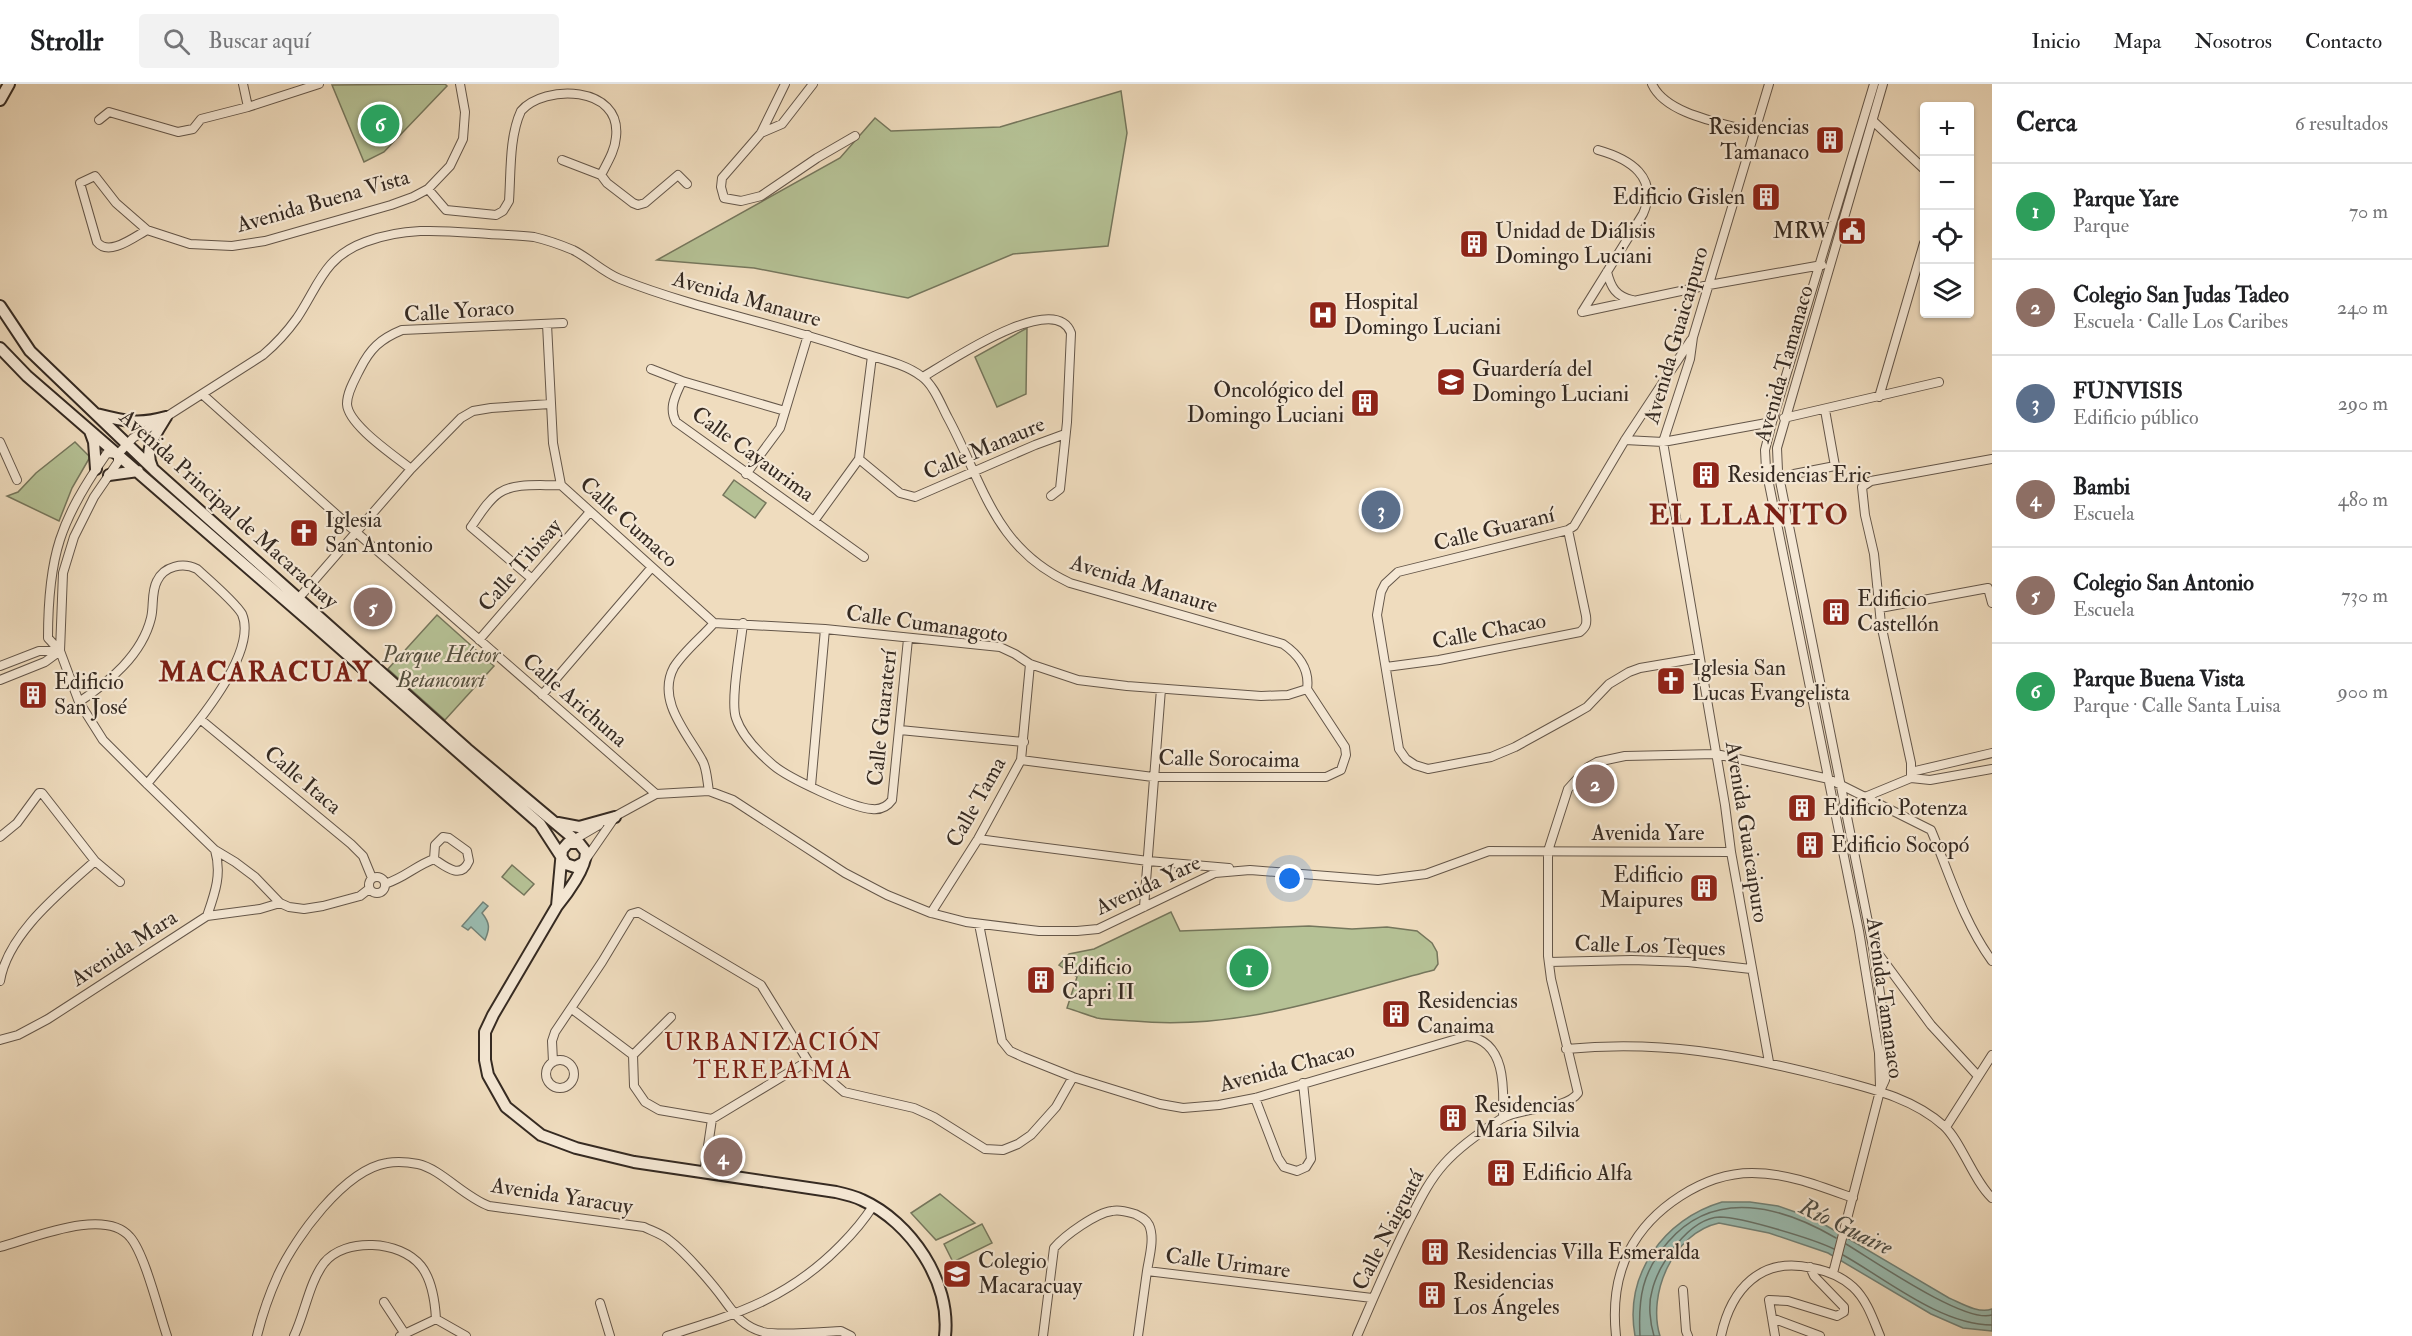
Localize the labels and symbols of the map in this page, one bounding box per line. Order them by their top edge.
pin: 6 [360,102,400,147]
place label: Residencias Tamanaco [1708,113,1809,166]
building icon: Residencias Tamanaco [1814,124,1846,156]
street label: Avenida Buena Vista [232,163,414,239]
building icon: Edificio Gislen [1750,181,1782,213]
place label: Edificio Gislen [1613,183,1745,211]
public building icon: MRW [1836,215,1868,247]
place label: Unidad de Diálisis Domingo Luciani [1495,217,1655,270]
place label: MRW [1773,217,1833,245]
building icon: Unidad de Diálisis Domingo Luciani [1458,228,1490,260]
street label: Avenida Guaicaipuro [1637,243,1716,428]
street label: Avenida Manaure [669,264,824,334]
street label: Avenida Tamanaco [1748,282,1820,447]
place label: Hospital Domingo Luciani [1344,288,1501,341]
street label: Calle Yoraco [403,293,515,329]
hospital icon: Hospital Domingo Luciani [1307,299,1339,331]
place label: Guardería del Domingo Luciani [1472,355,1629,408]
school or university icon: Guardería del Domingo Luciani [1435,366,1467,398]
place label: Oncológico del Domingo Luciani [1187,376,1344,429]
building icon: Oncológico del Domingo Luciani [1349,387,1381,419]
street label: Calle Cayaurima [686,400,821,509]
street label: Avenida Principal de Macaracuay [112,402,345,616]
street label: Calle Manaure [919,410,1049,486]
building icon: Residencias Eric [1690,459,1722,491]
place label: Residencias Eric [1727,461,1871,489]
street label: Calle Cumaco [574,470,684,574]
pin: 3 [1362,488,1400,532]
district label: EL LLANITO [1649,498,1849,533]
street label: Calle Guaraní [1431,500,1559,558]
place label: Iglesia San Antonio [325,506,433,559]
street label: Calle Tibisay [472,512,568,617]
church icon: Iglesia San Antonio [288,517,320,549]
street label: Avenida Manaure [1066,548,1221,620]
pin: 5 [354,584,392,630]
place label: Edificio Castellón [1857,585,1939,638]
building icon: Edificio Castellón [1820,596,1852,628]
street label: Calle Cumanagoto [844,599,1010,649]
street label: Calle Chacao [1430,606,1548,656]
park label: Parque Héctor Betancourt [381,641,502,694]
street label: Calle Guaraterí [861,646,903,787]
street label: Calle Arichuna [517,647,634,754]
place label: Iglesia San Lucas Evangelista [1692,654,1851,707]
district label: MACARACUAY [158,655,374,690]
church icon: Iglesia San Lucas Evangelista [1655,665,1687,697]
place label: Edificio San José [54,668,128,721]
building icon: Edificio San José [17,679,49,711]
street label: Avenida Guaicaipuro [1718,738,1775,925]
street label: Calle Itaca [258,739,348,821]
street label: Calle Sorocaima [1158,744,1301,774]
street label: Calle Tama [940,751,1013,852]
pin: 2 [1576,762,1614,806]
building icon: Edificio Potenza [1786,792,1818,824]
place label: Edificio Potenza [1823,794,1969,822]
street label: Avenida Yare [1590,819,1705,847]
building icon: Edificio Socopó [1794,829,1826,861]
place label: Edificio Socopó [1831,831,1969,860]
street label: Avenida Yare [1090,848,1205,922]
place label: Edificio Maipures [1600,861,1683,915]
your location [1275,864,1304,893]
building icon: Edificio Maipures [1688,872,1720,904]
street label: Avenida Mara [65,903,183,993]
street label: Avenida Tamanaco [1860,915,1910,1080]
street label: Calle Los Teques [1574,929,1726,963]
pin: 1 [1230,946,1268,990]
place label: Edificio Capri II [1062,953,1135,1007]
building icon: Edificio Capri II [1025,964,1057,996]
place label: Residencias Canaima [1417,987,1518,1040]
building icon: Residencias Canaima [1380,998,1412,1030]
district label: URBANIZACIÓN TEREPAIMA [664,1026,882,1086]
street label: Avenida Chacao [1215,1036,1358,1099]
place label: Residencias Maria Silvia [1474,1091,1581,1144]
building icon: Residencias Maria Silvia [1437,1102,1469,1134]
pin: 4 [704,1134,742,1180]
building icon: Edificio Alfa [1485,1157,1517,1189]
place label: Edificio Alfa [1522,1159,1633,1187]
street label: Calle Naiguatá [1346,1164,1431,1295]
street label: Avenida Yaracuy [488,1171,635,1221]
water label: Río Guaire [1793,1191,1899,1263]
building icon: Residencias Villa Esmeralda [1419,1236,1451,1268]
place label: Residencias Villa Esmeralda [1456,1238,1701,1266]
street label: Calle Urimare [1164,1241,1292,1285]
place label: Colegio Macaracuay [978,1247,1082,1300]
school or university icon: Colegio Macaracuay [941,1258,973,1290]
place label: Residencias Los Ángeles [1453,1268,1559,1321]
building icon: Residencias Los Ángeles [1416,1279,1448,1311]

